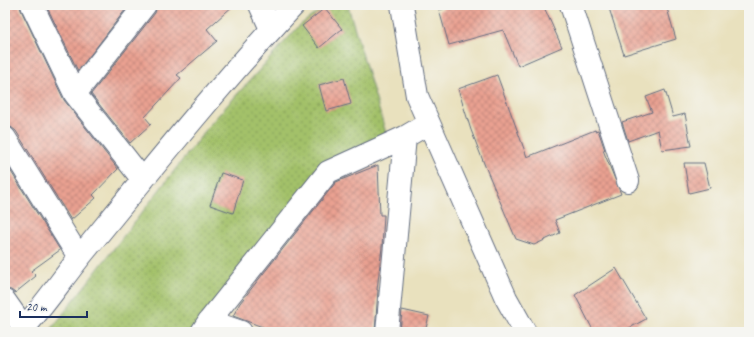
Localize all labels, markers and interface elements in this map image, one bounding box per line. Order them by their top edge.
scale bar [20,293,87,319]
text: 20 m [26,299,48,315]

